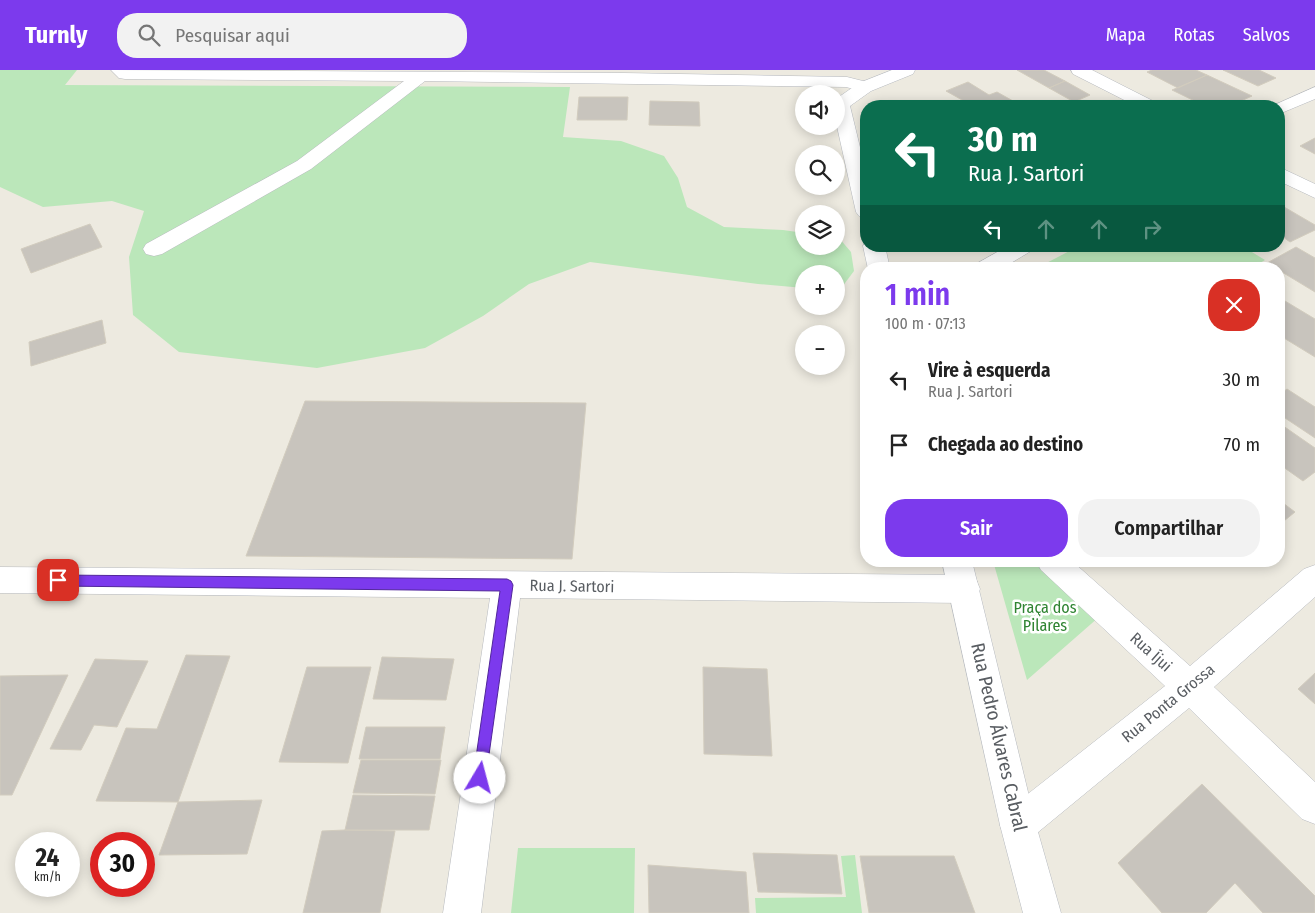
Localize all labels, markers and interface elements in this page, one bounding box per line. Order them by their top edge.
search box [117,13,467,58]
text: Turnly [25,21,87,49]
icon: search [135,21,163,49]
text: Pesquisar aqui [175,24,290,47]
text: Mapa [1106,24,1146,46]
text: Rotas [1174,24,1215,46]
text: Salvos [1243,24,1290,46]
map controls [795,85,845,375]
button: sound [795,85,845,135]
text: 30 m [968,118,1038,160]
icon: left [885,120,950,185]
button: search [795,145,845,195]
text: Rua J. Sartori [968,160,1084,187]
button: layers [795,205,845,255]
icon: left [979,215,1007,243]
icon: ahead [1032,215,1060,243]
icon: ahead [1085,215,1113,243]
icon: right [1138,215,1166,243]
button: + [795,265,845,315]
text: 1 min [885,277,950,313]
button: close [1208,279,1260,331]
text: 100 m · 07:13 [885,314,966,333]
button: − [795,325,845,375]
text: Vire à esquerda [928,359,1050,382]
icon: left [885,366,913,394]
text: 30 m [1222,368,1260,391]
text: Rua J. Sartori [928,382,1013,401]
icon: arrive [885,431,913,459]
text: Chegada ao destino [928,433,1083,456]
text: 70 m [1224,433,1260,456]
button: Sair [885,499,1068,557]
button: Compartilhar [1078,499,1260,557]
pin [37,559,79,601]
icon: arrive [44,566,72,594]
street label: Rua J. Sartori [530,576,614,596]
park label: Praça dos Pilares [1013,598,1077,635]
street label: Rua Íjui [1126,628,1176,676]
street label: Rua Pedro Álvares Cabral [966,640,1032,834]
street label: Rua Ponta Grossa [1118,660,1218,746]
position arrow [453,751,505,803]
speed limit sign: 30 [90,832,155,897]
text: 24 [36,843,59,873]
text: km/h [34,870,61,884]

